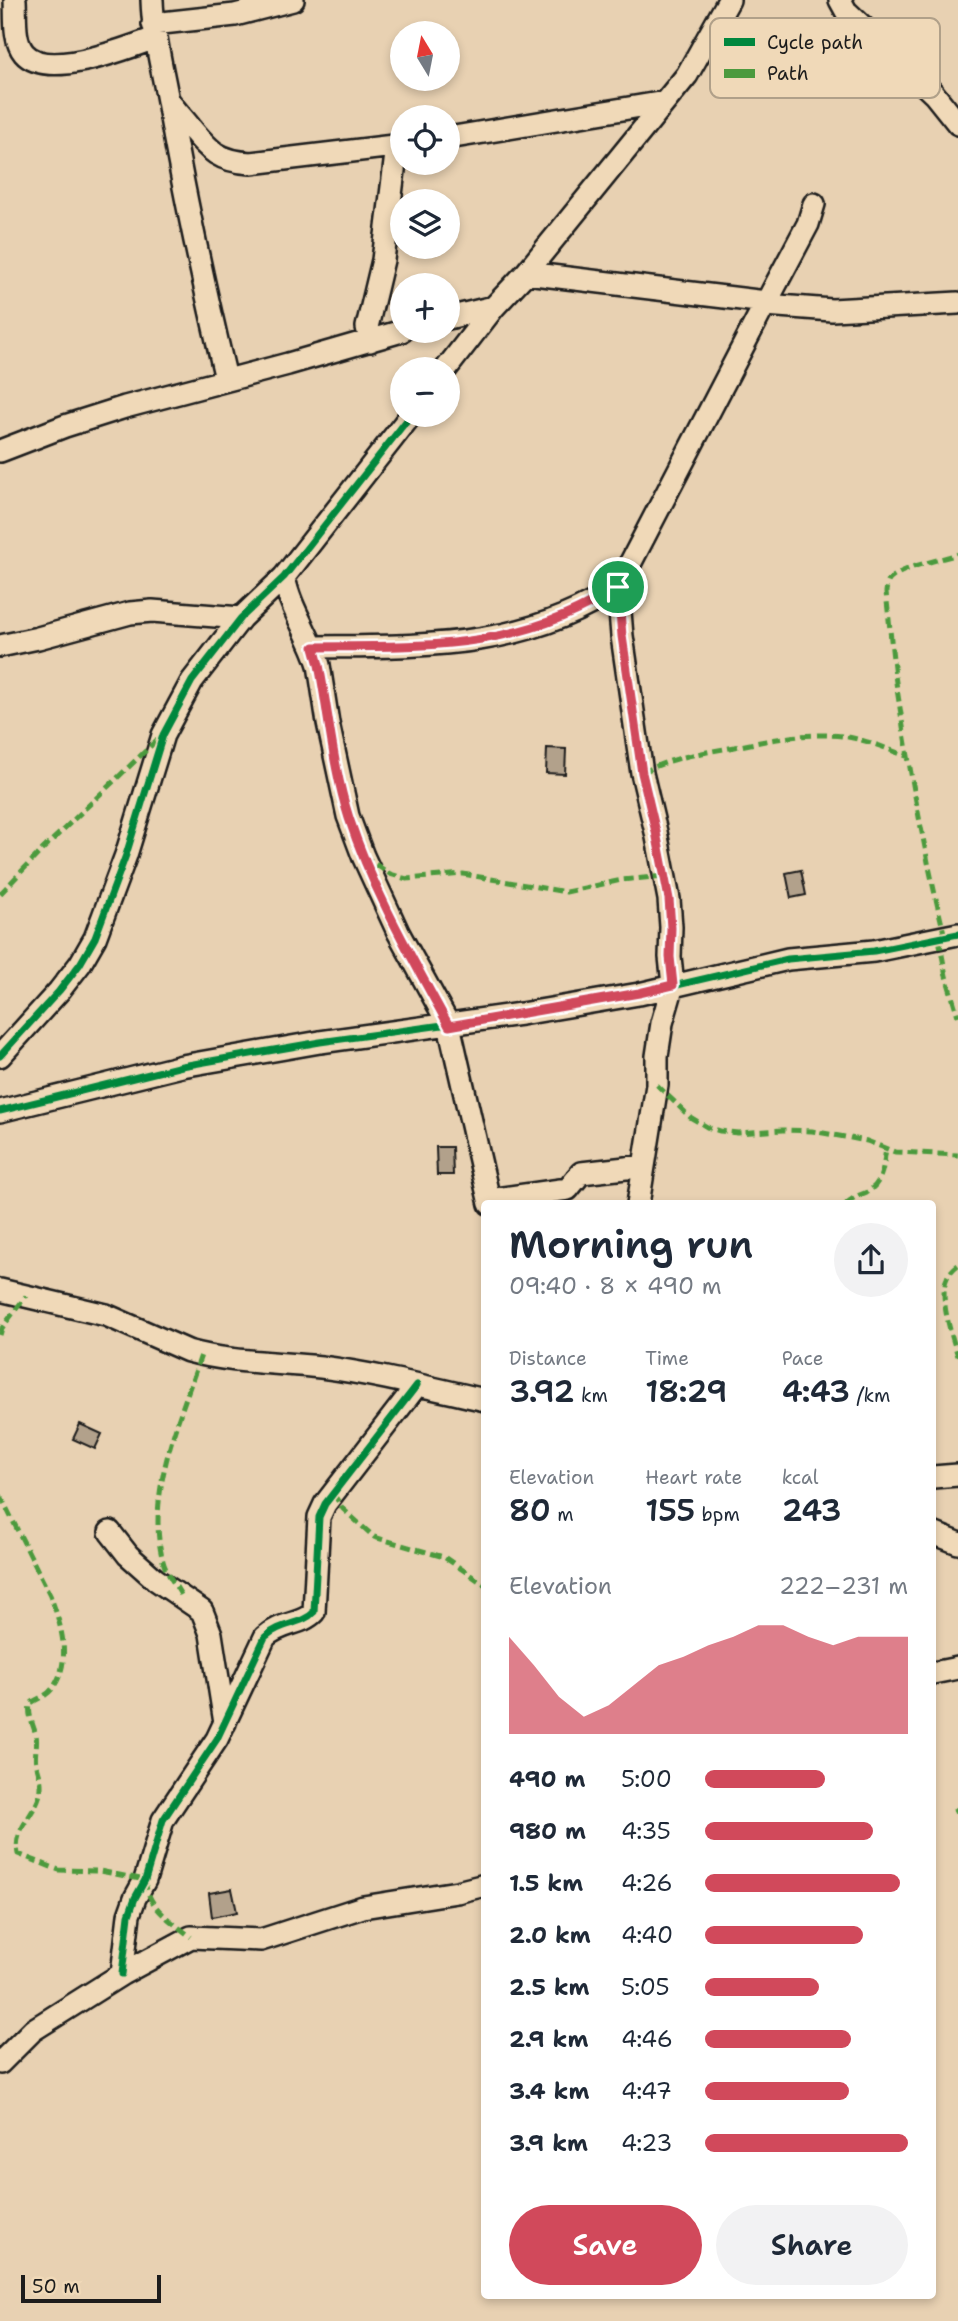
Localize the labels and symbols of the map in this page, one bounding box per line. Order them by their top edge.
legend [710,18,940,98]
north arrow [390,21,460,91]
text: Cycle path [767,30,863,55]
text: Path [767,61,809,86]
pin [588,557,648,617]
scale bar [21,2272,161,2304]

